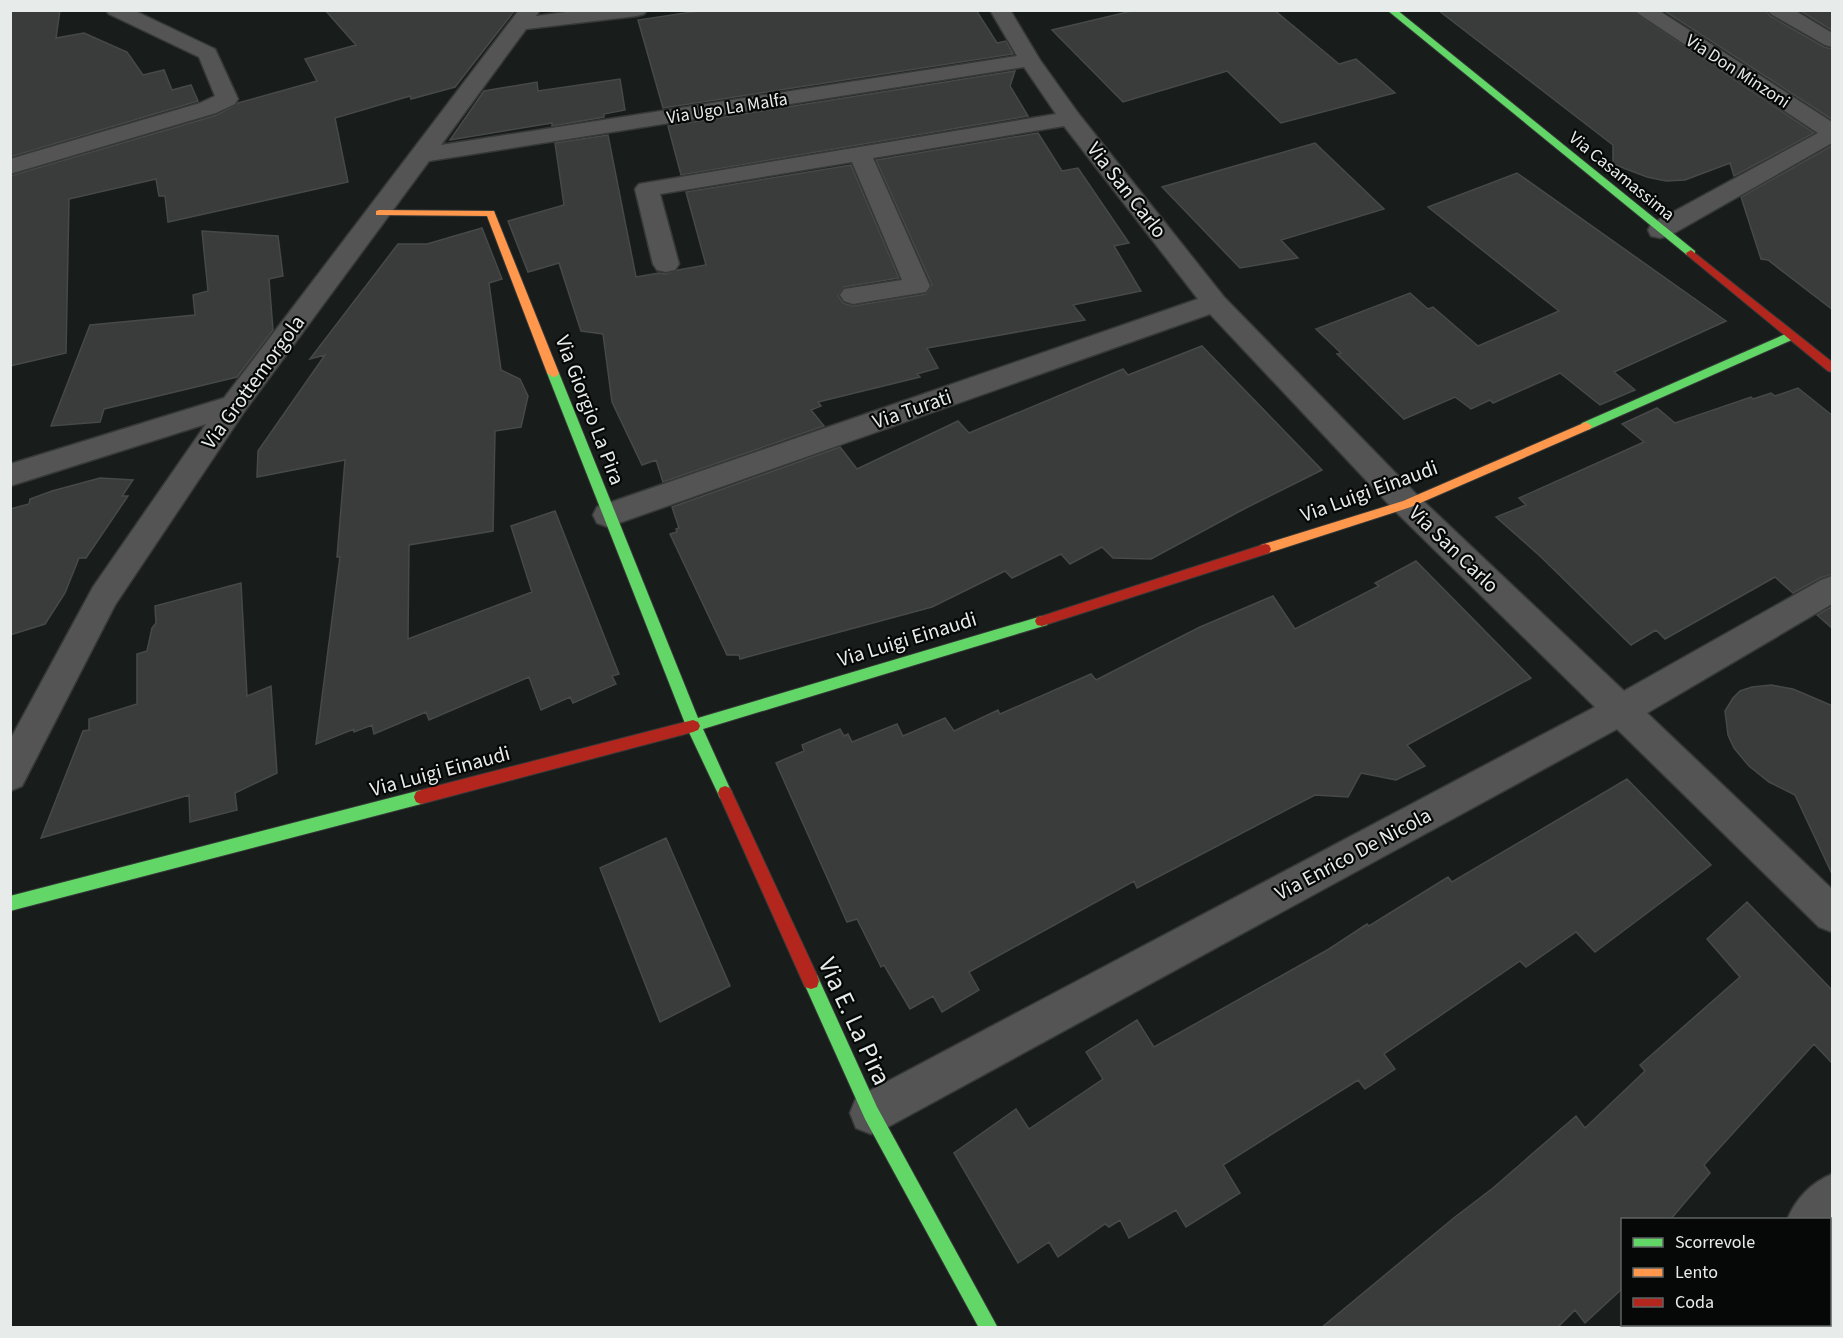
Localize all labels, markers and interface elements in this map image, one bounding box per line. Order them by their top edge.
street label: Via Don Minzoni [1681,28,1795,114]
street label: Via Ugo La Malfa [665,87,789,130]
street label: Via Casamassima [1563,126,1680,227]
street label: Via San Carlo [1080,136,1174,244]
street label: Via Grottemorgola [194,309,312,455]
street label: Via Giorgio La Pira [548,331,632,489]
street label: Via Turati [868,381,956,437]
street label: Via Luigi Einaudi [1296,452,1442,530]
street label: Via San Carlo [1402,498,1506,600]
street label: Via Luigi Einaudi [834,604,980,674]
street label: Via Luigi Einaudi [367,738,513,804]
street label: Via Enrico De Nicola [1269,800,1437,908]
street label: Via E. La Pira [809,951,900,1091]
legend [1621,1218,1831,1326]
text: Scorrevole [1675,1230,1755,1255]
text: Lento [1675,1260,1718,1285]
text: Coda [1675,1290,1714,1315]

